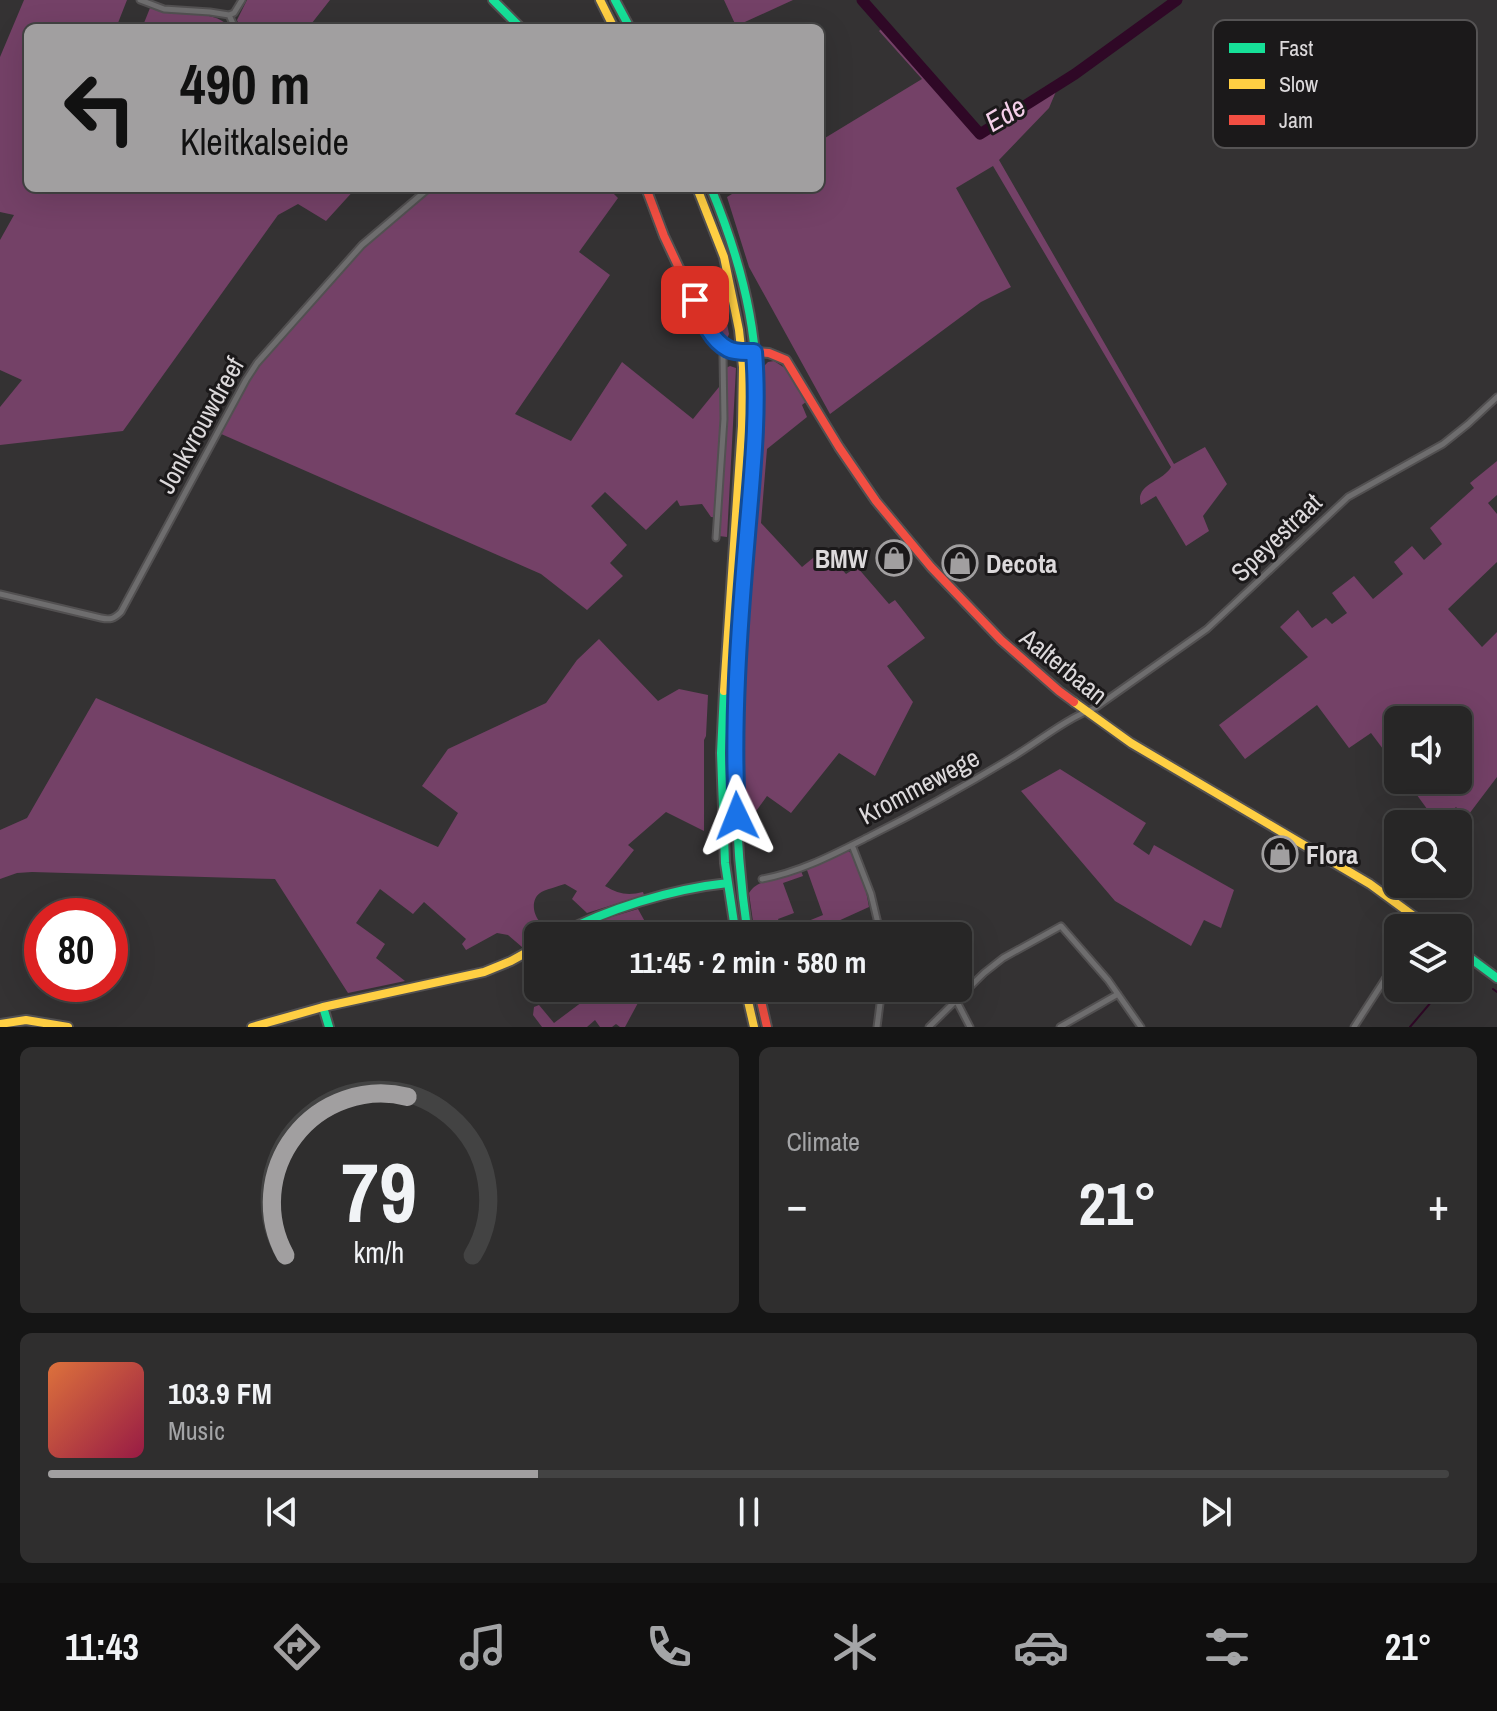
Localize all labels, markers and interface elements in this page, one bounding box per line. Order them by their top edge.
legend [1213,20,1477,148]
text: Fast [1279,33,1313,63]
text: 490 m [180,46,310,121]
icon: left [48,56,152,160]
text: Slow [1279,69,1318,99]
water label: Ede [978,87,1032,141]
text: Jam [1279,105,1313,135]
text: Kleitkalseide [180,118,349,166]
pin [661,266,729,334]
icon: arrive [673,278,717,322]
street label: Jonkvrouwdreef [148,351,252,499]
street label: Speyestraat [1223,485,1329,589]
shop icon: BMW [875,539,913,577]
place label: BMW [815,541,869,576]
shop icon: Decota [941,544,979,582]
place label: Decota [986,546,1057,581]
street label: Aalterbaan [1012,619,1115,712]
map controls [1384,706,1472,1002]
button: sound [1384,706,1472,794]
street label: Krommewege [853,740,985,832]
position arrow [695,774,779,858]
button: search [1384,810,1472,898]
shop icon: Flora [1261,835,1299,873]
place label: Flora [1306,837,1358,872]
speed limit sign: 80 [24,898,128,1002]
button: layers [1384,914,1472,1002]
text: 11:45 · 2 min · 580 m [630,942,866,982]
text: Climate [787,1124,860,1159]
text: 79 [341,1136,417,1248]
text: 21° [1078,1163,1157,1244]
text: − [787,1174,808,1234]
text: + [1428,1174,1449,1234]
text: km/h [354,1233,405,1272]
text: 103.9 FM [168,1373,272,1413]
text: Music [168,1413,225,1448]
icon: previous [260,1490,304,1534]
icon: pause [727,1490,771,1534]
icon: next [1194,1490,1238,1534]
icon: directions [269,1619,325,1675]
icon: music [455,1619,511,1675]
icon: phone [641,1619,697,1675]
icon: climate [827,1619,883,1675]
icon: car [1013,1619,1069,1675]
icon: filters [1199,1619,1255,1675]
text: 11:43 [65,1623,139,1671]
text: 21° [1385,1623,1432,1671]

